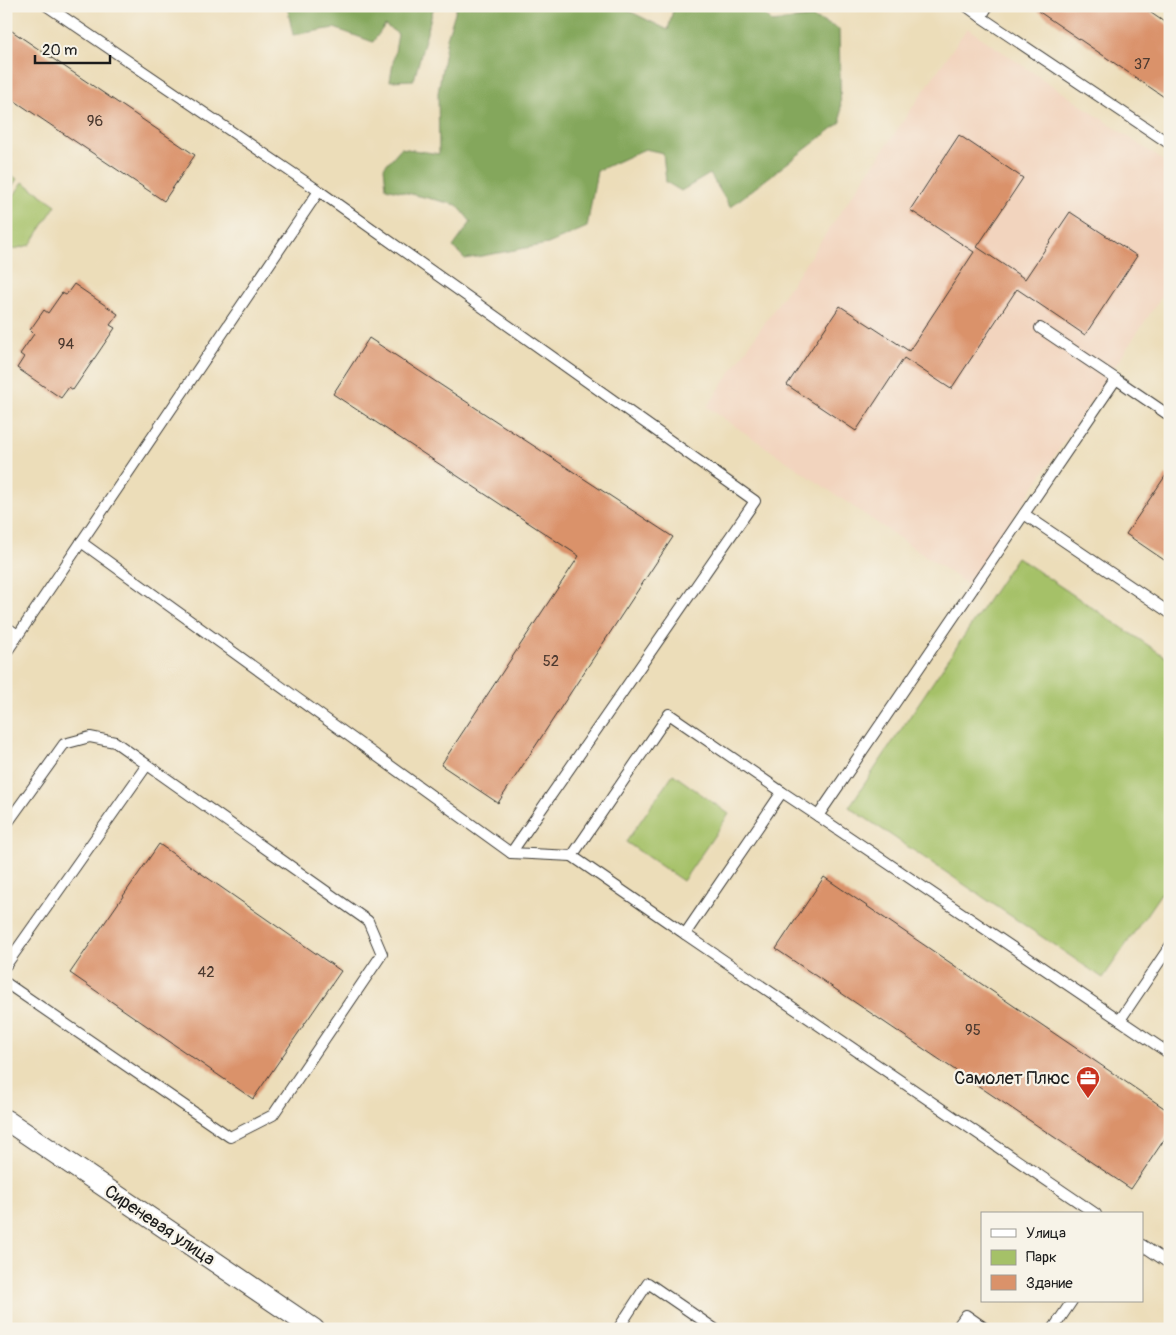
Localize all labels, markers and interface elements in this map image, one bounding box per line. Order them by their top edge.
scale bar [35,32,110,64]
text: 20 m [42,41,77,60]
house number: 37 [1134,55,1150,74]
house number: 96 [87,112,103,131]
house number: 94 [58,335,75,354]
house number: 52 [543,652,559,671]
house number: 42 [197,963,215,982]
house number: 95 [965,1021,981,1040]
office icon: Самолет Плюс [1075,1065,1101,1099]
place label: Самолет Плюс [954,1067,1070,1090]
street label: Сиреневая улица [100,1180,220,1271]
legend [981,1212,1144,1302]
text: Улица [1026,1224,1066,1243]
text: Парк [1026,1248,1057,1267]
text: Здание [1026,1274,1073,1293]

